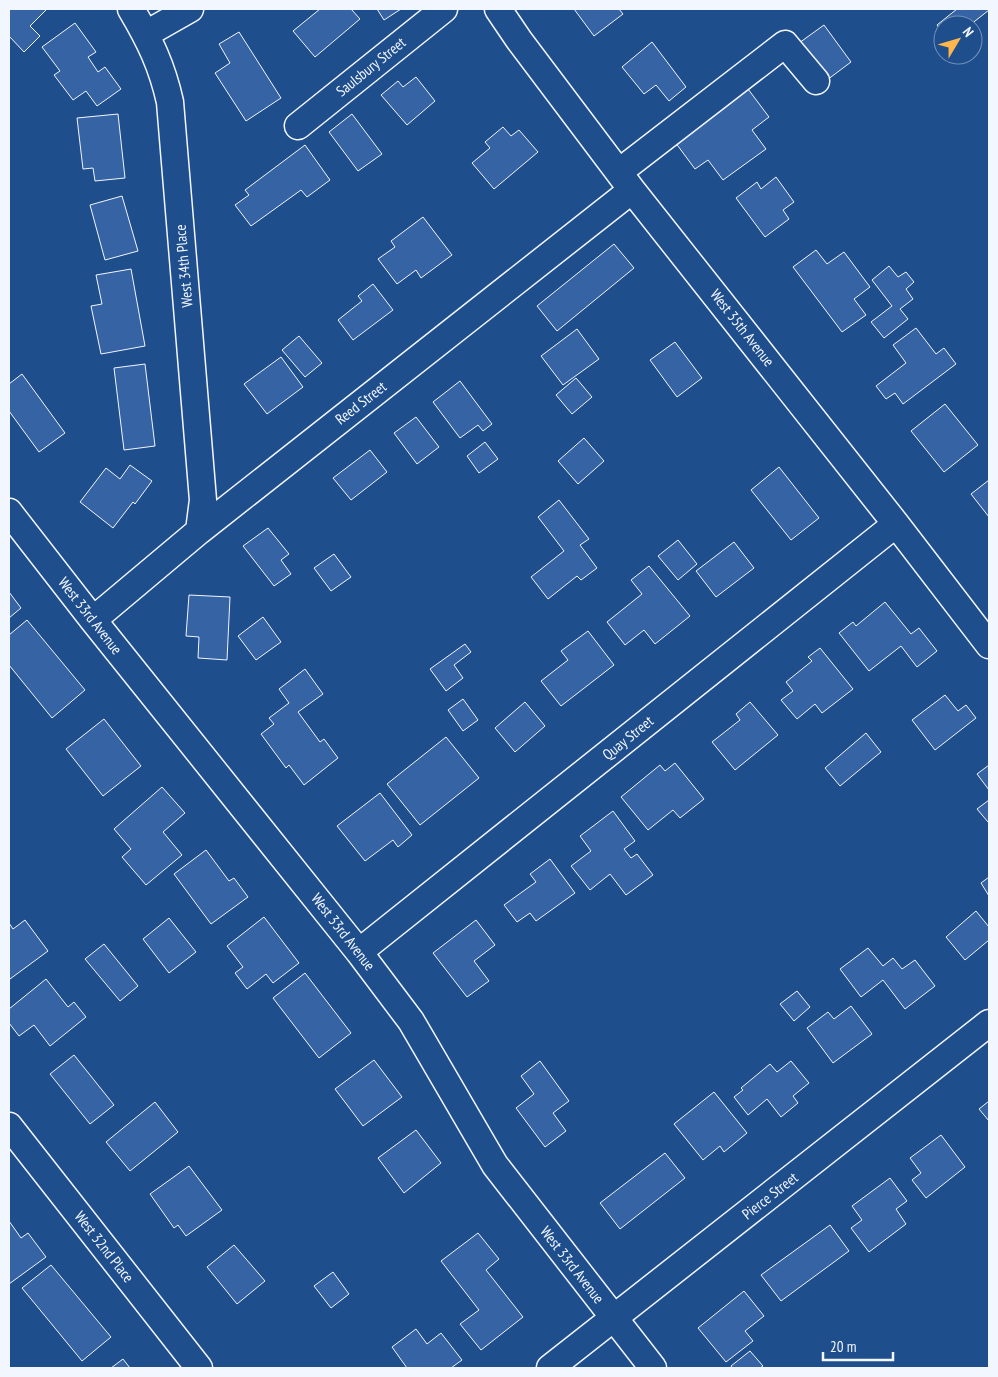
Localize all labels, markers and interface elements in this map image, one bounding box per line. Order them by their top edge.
north arrow [933,15,983,65]
text: N [959,23,978,41]
street label: Saulsbury Street [332,33,409,100]
street label: West 34th Place [170,224,197,308]
street label: West 35th Avenue [706,285,779,370]
street label: Reed Street [331,377,390,428]
street label: West 33rd Avenue [54,573,126,658]
street label: Quay Street [598,711,657,764]
street label: West 33rd Avenue [307,889,379,974]
street label: Pierce Street [738,1168,801,1223]
street label: West 32nd Place [71,1207,138,1286]
street label: West 33rd Avenue [536,1222,608,1307]
scale bar [823,1330,893,1362]
text: 20 m [830,1337,856,1356]

